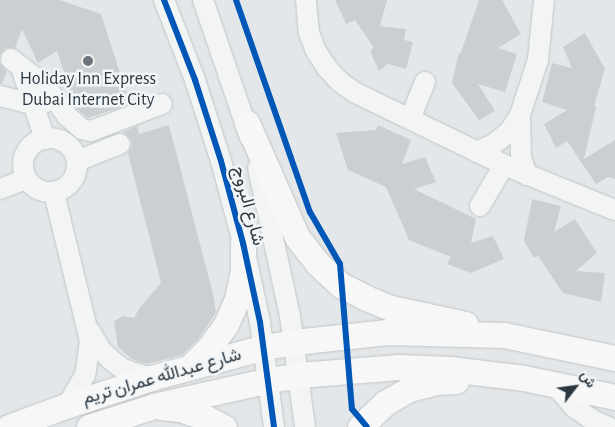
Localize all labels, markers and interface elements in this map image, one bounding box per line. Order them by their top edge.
marker: Holiday Inn Express Dubai Internet City [82,55,94,67]
place label: Holiday Inn Express Dubai Internet City [20,69,156,112]
street label: شارع البروج [227,164,269,248]
street label: شارع عبدالله عمران تريم [80,344,244,410]
north arrow [550,362,600,412]
text: ش [578,369,598,390]

